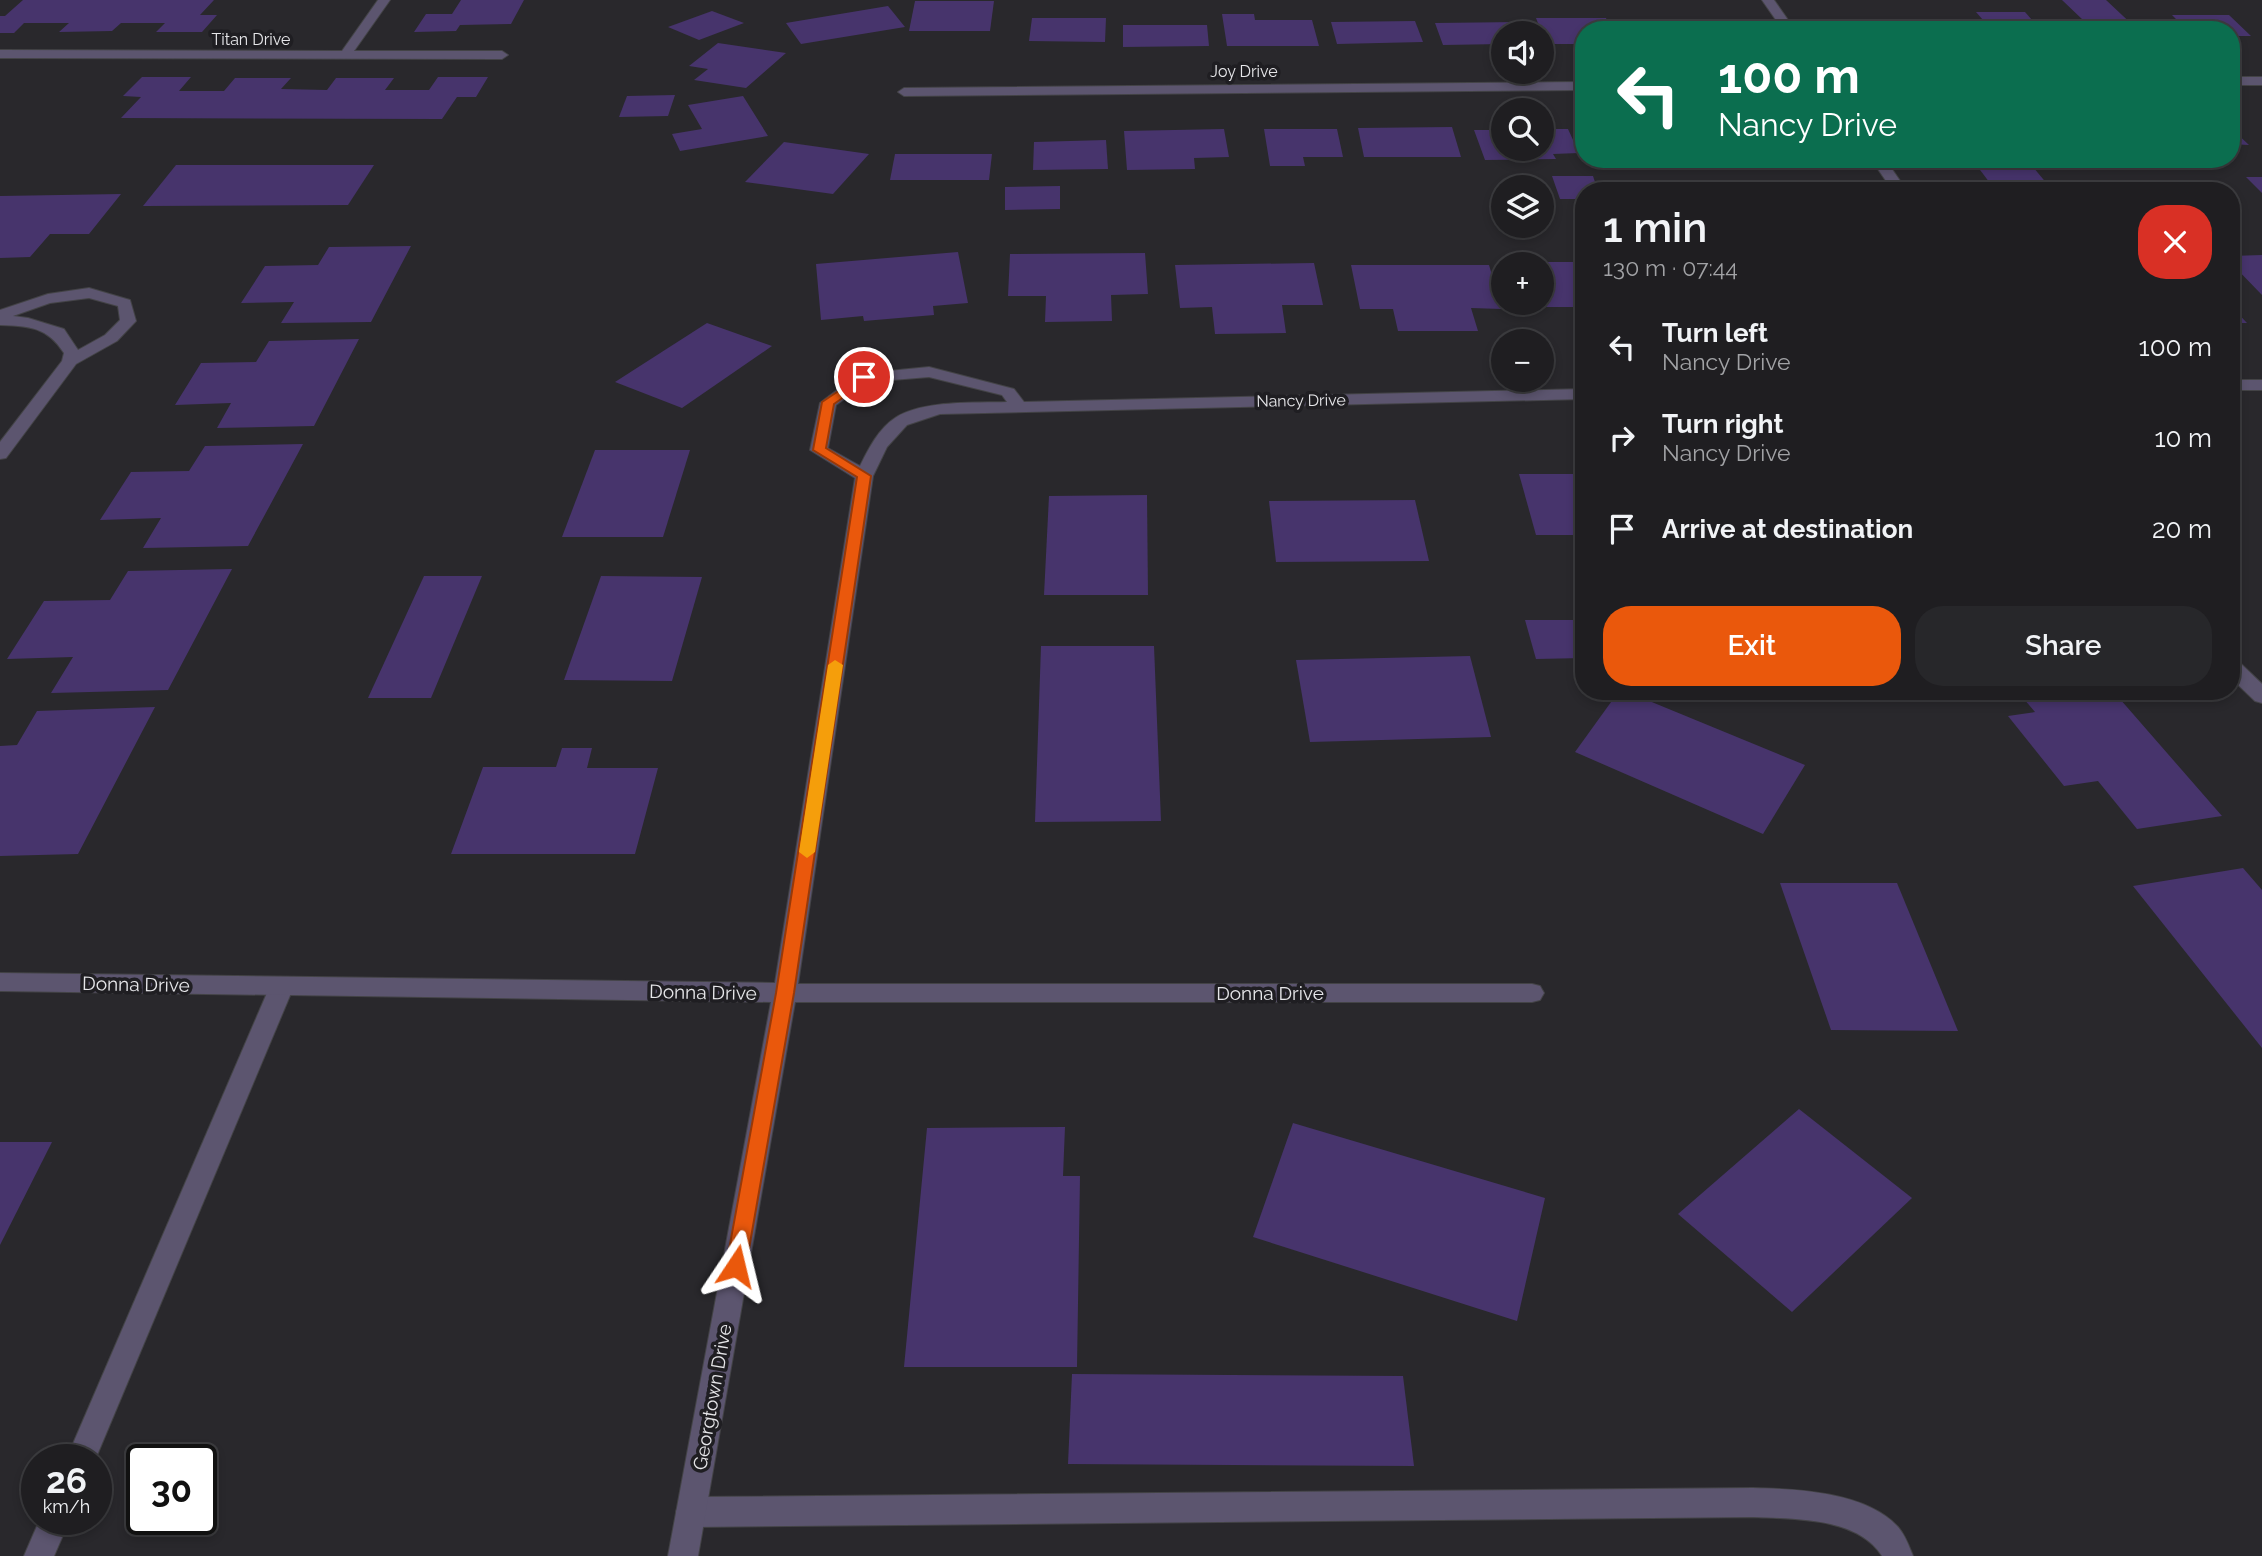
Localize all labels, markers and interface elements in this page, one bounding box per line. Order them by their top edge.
map controls [1491,21,1554,392]
button: sound [1491,21,1554,84]
street label: Titan Drive [212,30,290,49]
text: 100 m [1718,47,1860,104]
icon: left [1603,49,1694,140]
street label: Joy Drive [1210,62,1278,81]
button: search [1491,98,1554,161]
text: Nancy Drive [1718,106,1897,143]
button: layers [1491,175,1554,238]
text: 1 min [1603,203,1707,252]
button: close [2138,205,2212,279]
button: + [1491,252,1554,315]
text: 130 m · 07:44 [1603,254,1738,281]
text: Turn left [1662,318,1768,348]
icon: left [1603,328,1641,366]
button: − [1491,329,1554,392]
text: 100 m [2139,332,2212,362]
pin [834,347,894,407]
text: Nancy Drive [1662,348,1791,375]
icon: arrive [845,358,883,396]
street label: Nancy Drive [1256,390,1346,411]
text: Turn right [1662,409,1783,439]
icon: right [1603,419,1641,457]
text: 10 m [2154,423,2212,453]
text: Nancy Drive [1662,439,1791,466]
icon: arrive [1603,510,1641,548]
text: Arrive at destination [1662,514,1913,544]
text: 20 m [2152,514,2212,544]
button: Exit [1603,606,1901,686]
button: Share [1915,606,2212,686]
street label: Donna Drive [82,972,190,996]
street label: Donna Drive [649,980,757,1004]
street label: Donna Drive [1216,982,1324,1004]
position arrow [699,1229,773,1303]
street label: Georgtown Drive [688,1322,736,1472]
speed limit sign: 30 [126,1444,217,1535]
text: 26 [46,1460,87,1501]
text: km/h [43,1496,90,1517]

